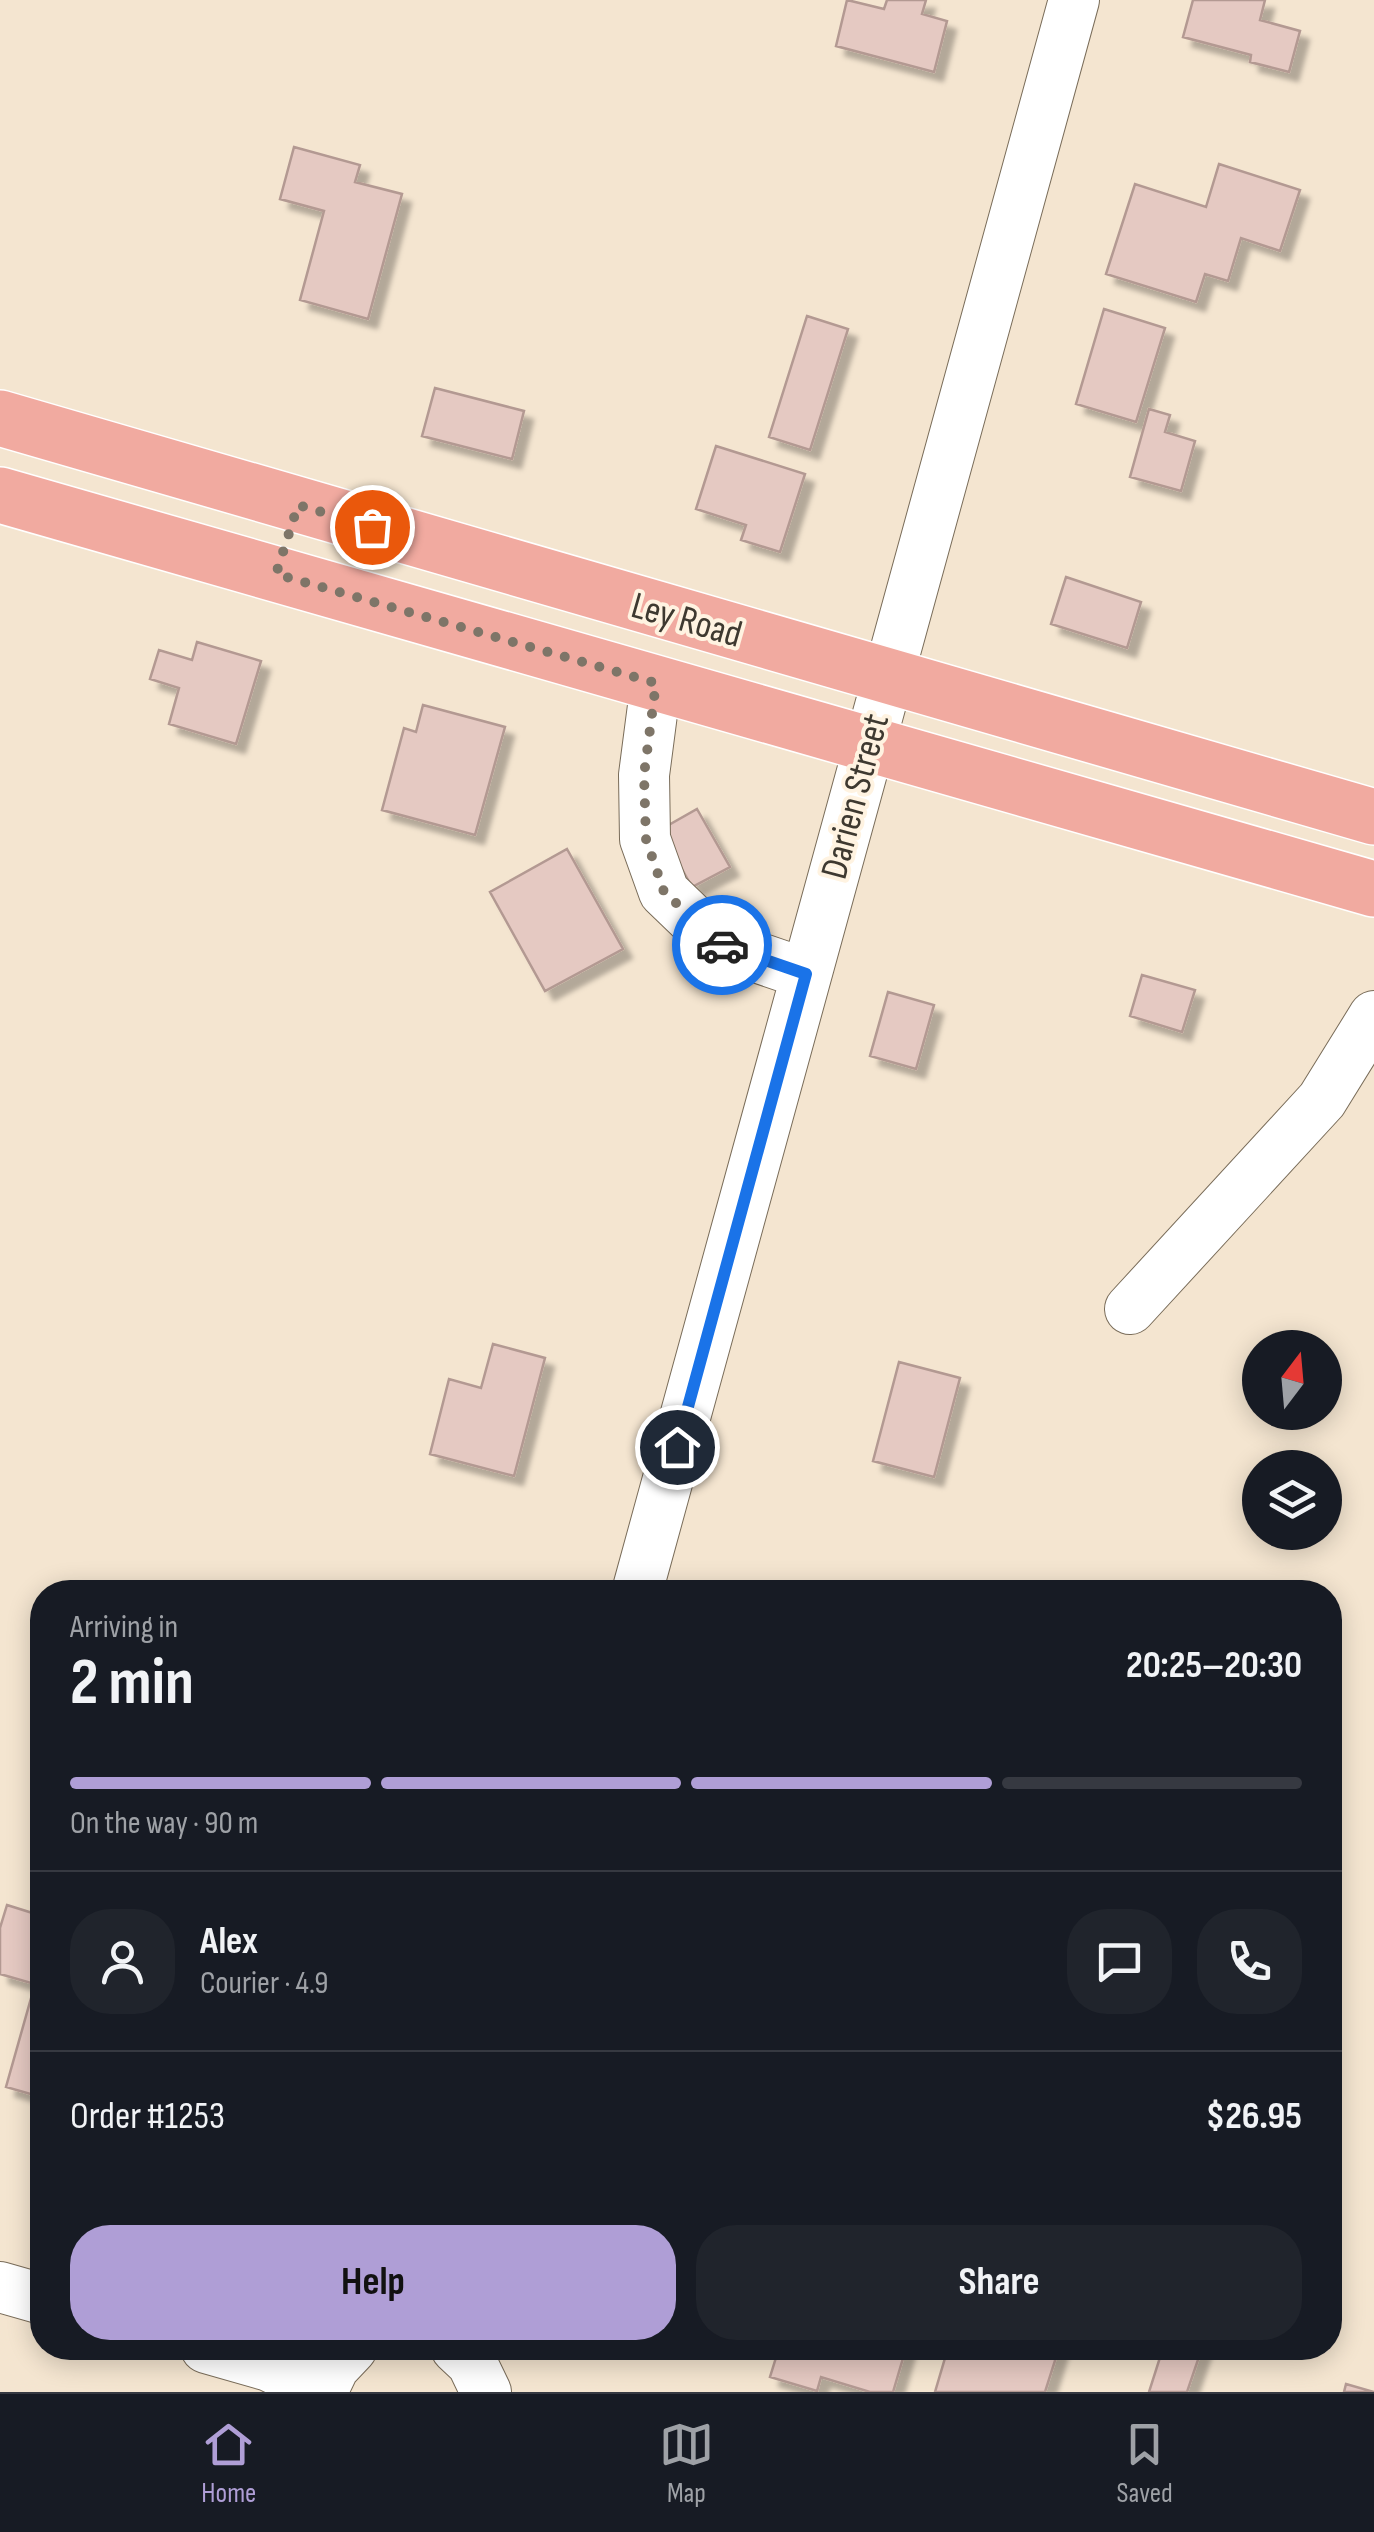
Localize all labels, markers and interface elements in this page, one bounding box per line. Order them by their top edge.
pin [330,485,415,570]
icon: bag [345,500,400,555]
street label: Ley Road [626,583,747,658]
street label: Darien Street [812,709,899,884]
courier [672,895,772,995]
icon: car [695,918,750,973]
north arrow [1242,1330,1342,1430]
map controls [1242,1330,1342,1550]
pin [635,1405,720,1490]
icon: home [650,1420,705,1475]
button: layers [1242,1450,1342,1550]
text: Arriving in [70,1608,178,1647]
text: 20:25–20:30 [1126,1643,1302,1688]
text: 2 min [70,1645,194,1723]
text: On the way · 90 m [70,1804,258,1843]
button: person [70,1909,175,2014]
button: chat [1067,1909,1172,2014]
button: phone [1197,1909,1302,2014]
text: Alex [200,1919,258,1964]
text: Courier · 4.9 [200,1964,328,2003]
text: Order #1253 [70,2094,225,2139]
text: $26.95 [1206,2094,1302,2139]
button: Help [70,2225,676,2340]
button: Share [696,2225,1302,2340]
tab: Home [201,2417,256,2510]
tab: Map [659,2417,714,2510]
tab: Saved [1117,2417,1173,2510]

